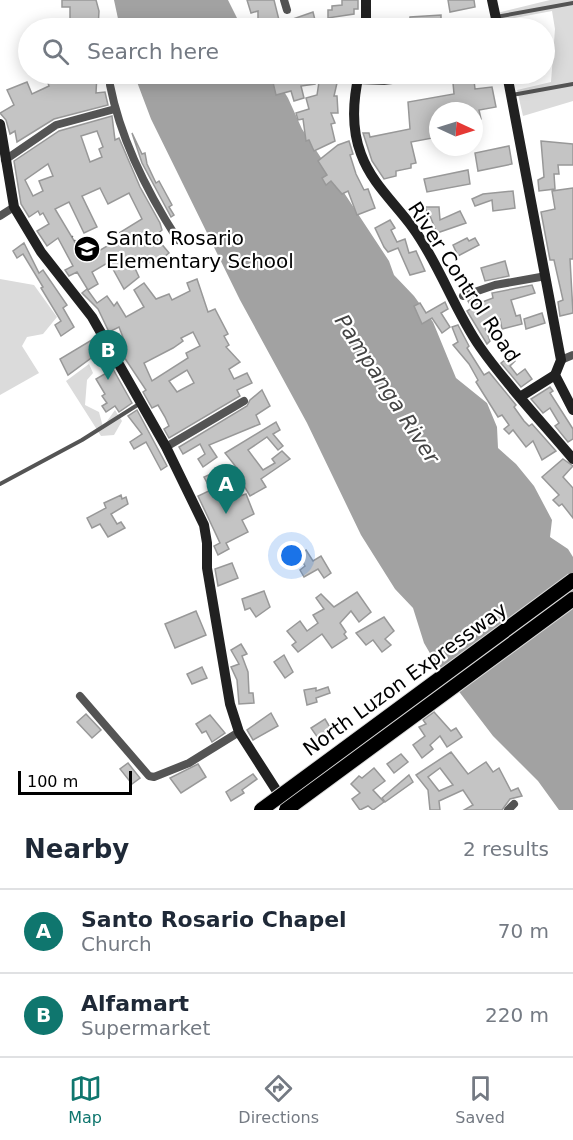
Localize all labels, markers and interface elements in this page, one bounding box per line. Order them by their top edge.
search box [18,18,555,84]
icon: search [39,35,72,68]
text: Search here [87,39,219,64]
north arrow [429,102,483,156]
street label: River Control Road [403,197,525,367]
place label: Santo Rosario Elementary School [106,226,294,273]
school or university icon: Santo Rosario Elementary School [72,234,102,264]
water label: Pampanga River [330,310,445,469]
pin: B [88,330,128,380]
pin: A [206,464,246,514]
your location [277,541,306,570]
street label: North Luzon Expressway [298,597,512,761]
scale bar [18,768,132,796]
text: 100 m [27,772,78,791]
text: Nearby [24,834,129,864]
text: 2 results [463,837,549,861]
text: Santo Rosario Chapel [81,907,347,932]
text: A [36,919,51,943]
text: 70 m [498,919,549,943]
text: Church [81,932,152,956]
text: Alfamart [81,991,189,1016]
text: B [36,1003,51,1027]
text: 220 m [485,1003,549,1027]
text: Supermarket [81,1016,210,1040]
tab: Map [68,1072,102,1127]
tab: Directions [238,1072,319,1127]
tab: Saved [455,1072,505,1127]

